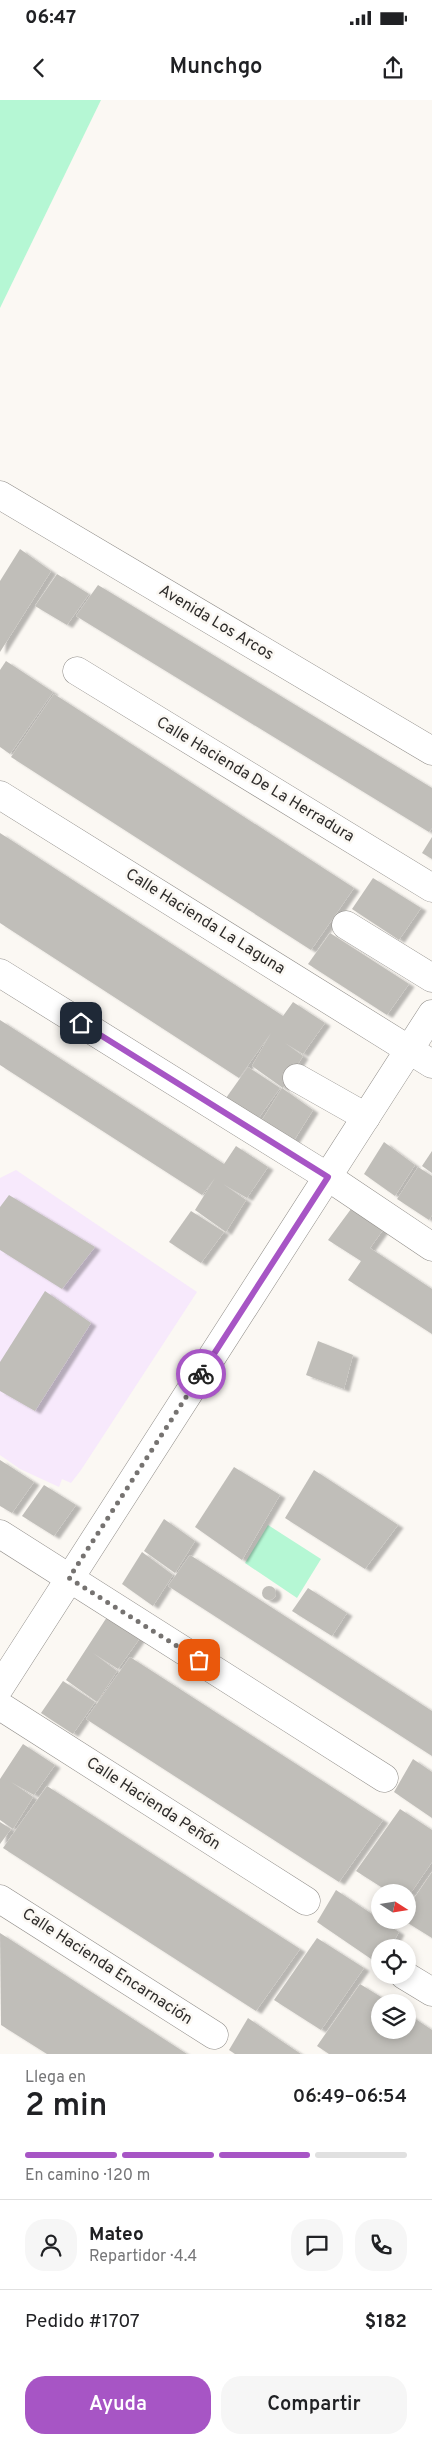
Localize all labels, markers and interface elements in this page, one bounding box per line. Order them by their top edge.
text: 06:47 [25,6,76,30]
icon: back [25,54,53,82]
text: Munchgo [169,54,263,81]
icon: share [379,54,407,82]
street label: Avenida Los Arcos [155,581,277,665]
street label: Calle Hacienda De La Herradura [152,713,358,847]
street label: Calle Hacienda La Laguna [121,865,289,979]
pin [60,1002,102,1044]
icon: home [67,1009,95,1037]
courier [176,1349,226,1399]
icon: bike [187,1360,215,1388]
pin [178,1639,220,1681]
icon: bag [185,1646,213,1674]
street label: Calle Hacienda Peñón [82,1753,224,1855]
north arrow [371,1884,416,1929]
map controls [371,1884,416,2039]
street label: Calle Hacienda Encarnación [18,1904,196,2030]
button: locate [371,1939,416,1984]
button: layers [371,1994,416,2039]
text: Llega en [25,2068,86,2088]
text: 06:49–06:54 [293,2085,407,2109]
text: 2 min [25,2087,107,2127]
text: En camino · 120 m [25,2166,150,2186]
button: person [25,2219,77,2271]
button: chat [291,2219,343,2271]
button: phone [355,2219,407,2271]
text: Mateo [89,2223,144,2247]
text: Repartidor · 4.4 [89,2247,197,2267]
text: Pedido #1707 [25,2310,140,2334]
text: $182 [365,2310,407,2334]
button: Ayuda [25,2376,211,2434]
button: Compartir [221,2376,407,2434]

